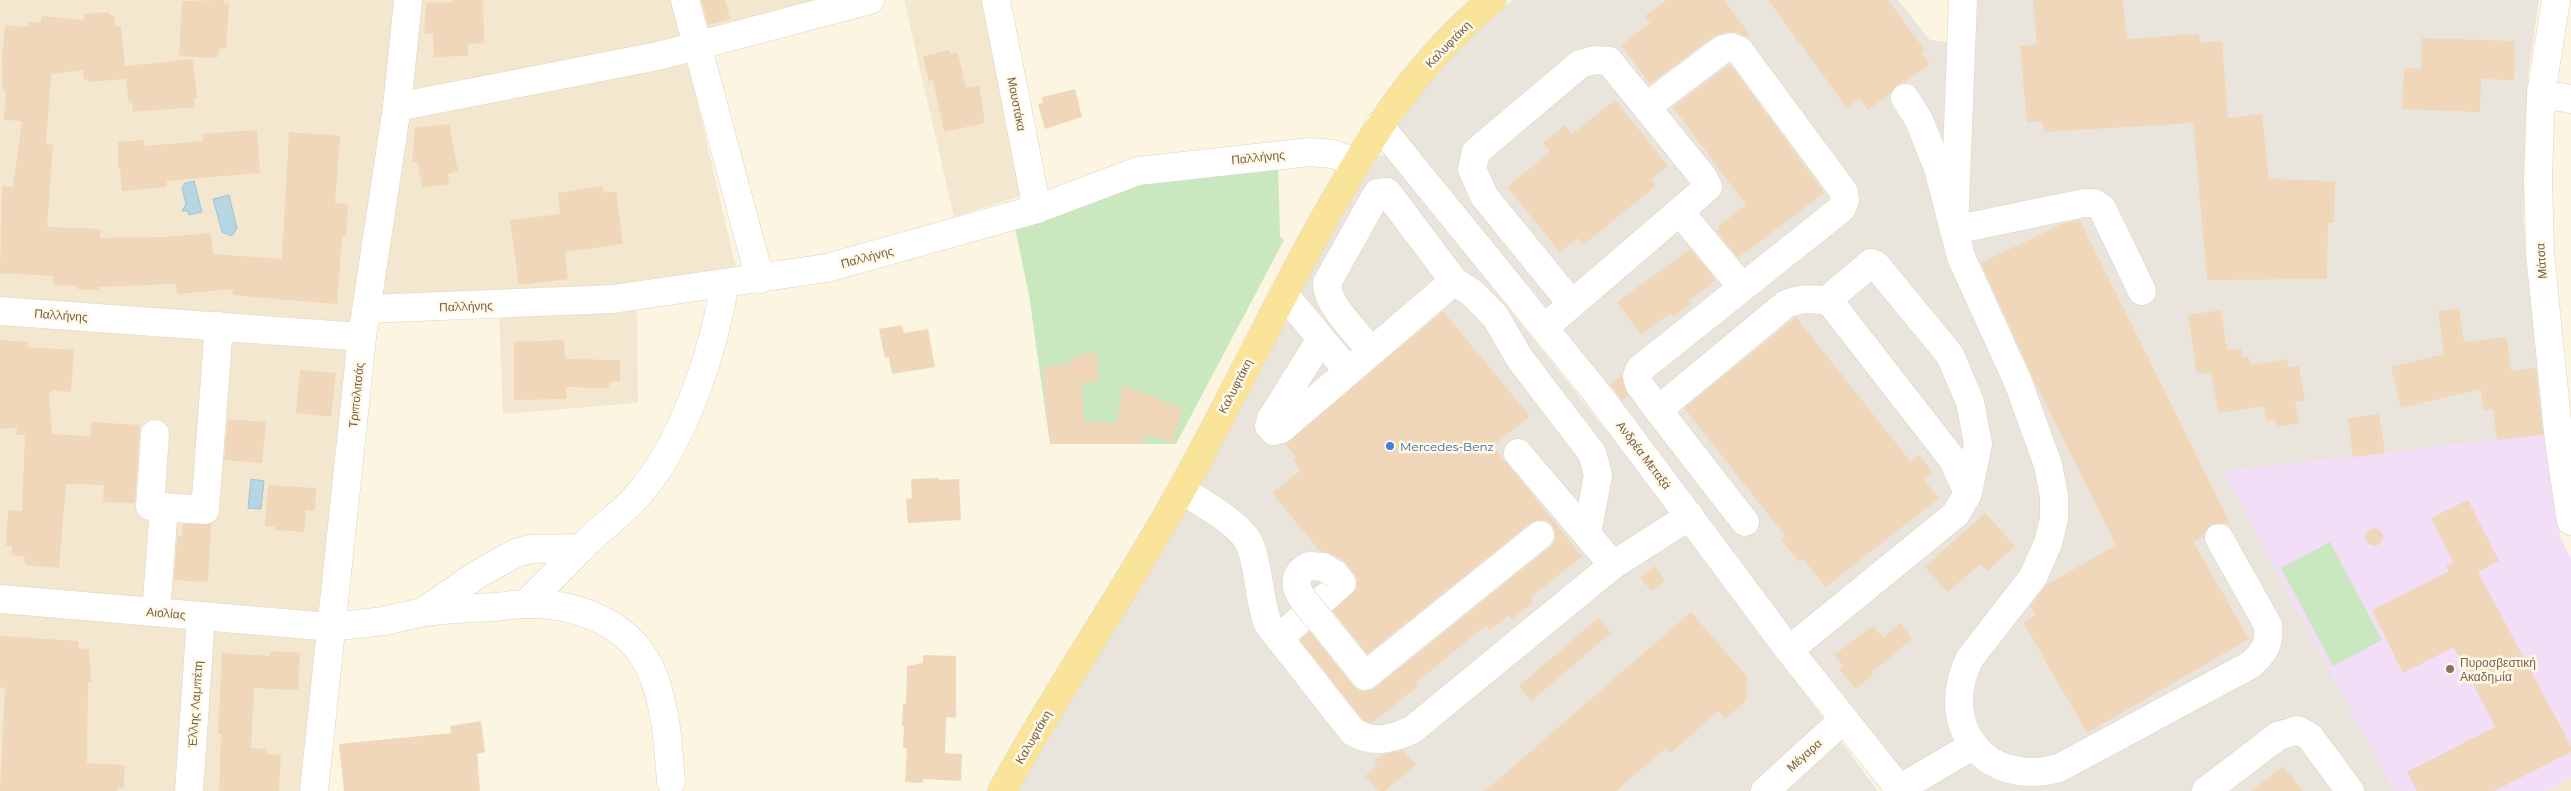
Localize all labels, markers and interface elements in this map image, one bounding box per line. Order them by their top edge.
street label: Καλυφτάκη [1422,17,1474,71]
street label: Μουστάκα [1004,76,1030,132]
street label: Παλλήνης [1230,147,1286,167]
street label: Παλλήνης [839,243,895,271]
street label: Μάτσα [2532,243,2550,279]
street label: Παλλήνης [439,298,493,314]
street label: Παλλήνης [34,306,89,324]
street label: Καλυφτάκη [1215,356,1255,416]
street label: Τριπολιτσάς [345,361,367,429]
street label: Ανδρέα Μεταξά [1613,418,1675,492]
place label: Mercedes-Benz [1400,439,1494,454]
marker: Mercedes-Benz [1384,440,1396,452]
street label: Αιολίας [146,604,186,622]
place label: Πυροσβεστική Ακαδημία [2460,655,2536,684]
street label: Έλλης Λαμπέτη [184,660,206,749]
marker: Πυροσβεστική Ακαδημία [2444,663,2456,675]
street label: Καλυφτάκη [1012,707,1054,767]
street label: Μέγαρα [1783,735,1825,775]

